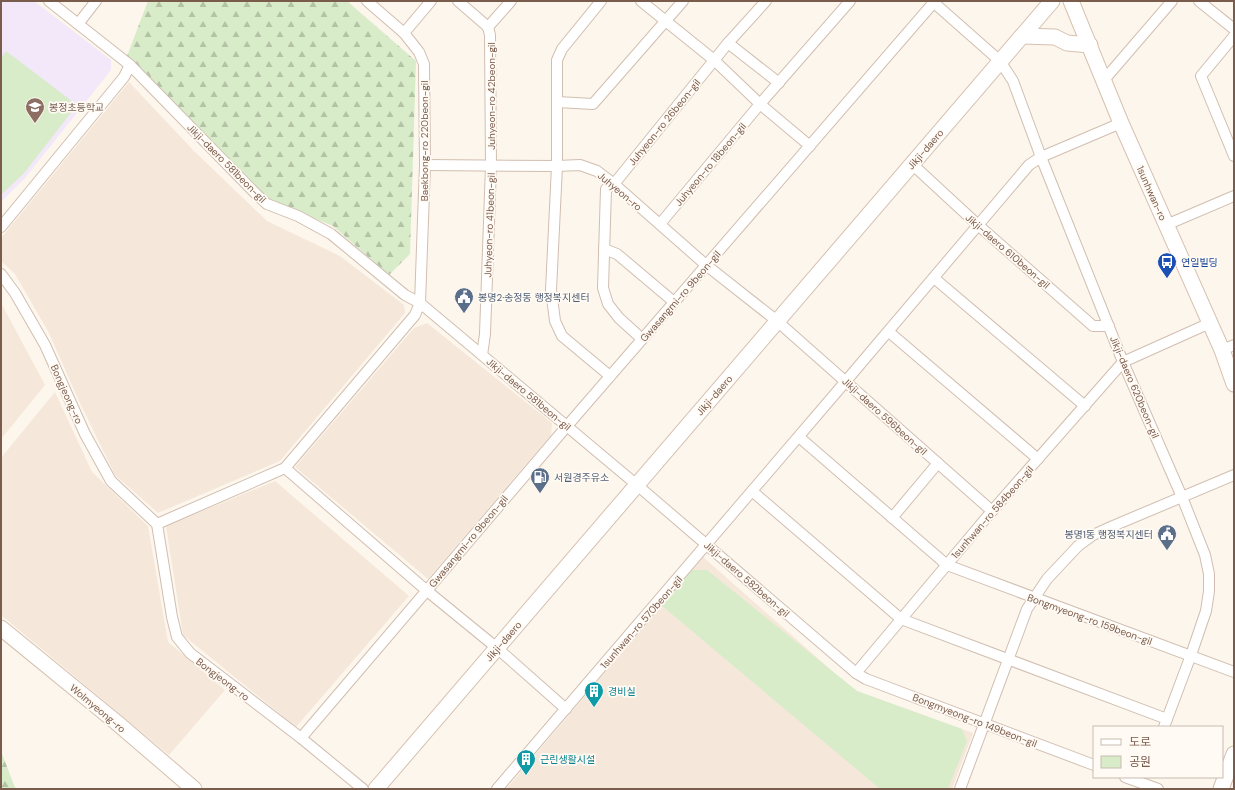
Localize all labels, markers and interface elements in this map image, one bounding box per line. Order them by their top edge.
street label: Juhyeon-ro 42beon-gil [485,42,498,150]
street label: Juhyeon-ro 26beon-gil [625,76,703,168]
street label: Baekbong-ro 220beon-gil [418,81,431,201]
school or university icon: 봉정초등학교 [24,96,46,124]
place label: 봉정초등학교 [49,101,104,114]
street label: Juhyeon-ro 18beon-gil [672,120,749,209]
street label: Jikji-daero 581beon-gil [184,121,269,206]
street label: Jikji-daero [904,126,947,172]
street label: 1sunhwan-ro [1134,164,1169,223]
street label: Juhyeon-ro [595,169,644,214]
street label: Juhyeon-ro 41beon-gil [481,172,498,278]
street label: Jikji-daero 610beon-gil [963,211,1053,292]
street label: Gwasangmi-ro 9beon-gil [637,248,724,345]
bus stop icon: 연일빌딩 [1156,251,1178,279]
place label: 연일빌딩 [1181,256,1218,269]
public building icon: 봉명2·송정동 행정복지센터 [453,286,475,314]
place label: 봉명2·송정동 행정복지센터 [478,291,590,304]
street label: Jikji-daero 620beon-gil [1107,334,1162,440]
street label: Jikji-daero 581beon-gil [484,355,574,434]
street label: Bongjeong-ro [48,362,85,426]
street label: Jikji-daero [693,372,736,418]
street label: Jikji-daero 596beon-gil [840,375,930,458]
street label: 1sunhwan-ro 584beon-gil [948,463,1036,561]
fuel station icon: 서원경주유소 [529,466,551,494]
place label: 서원경주유소 [554,471,609,484]
street label: Gwasangmi-ro 9beon-gil [426,492,511,590]
public building icon: 봉명1동 행정복지센터 [1156,523,1178,551]
place label: 봉명1동 행정복지센터 [1064,528,1153,541]
street label: Jikji-daero 582beon-gil [701,539,792,620]
street label: 1sunhwan-ro 570beon-gil [598,573,685,671]
street label: Bongmyeong-ro 159beon-gil [1026,591,1154,648]
street label: Jikji-daero [482,618,525,664]
street label: Bongjeong-ro [193,655,252,704]
building icon: 경비실 [583,680,605,708]
street label: Wolmyeong-ro [67,681,128,736]
place label: 경비실 [608,685,636,698]
street label: Bongmyeong-ro 149beon-gil [911,691,1039,750]
legend [1093,726,1223,778]
text: 도로 [1129,734,1151,750]
building icon: 근린생활시설 [515,748,537,776]
place label: 근린생활시설 [540,753,595,766]
text: 공원 [1129,754,1151,770]

